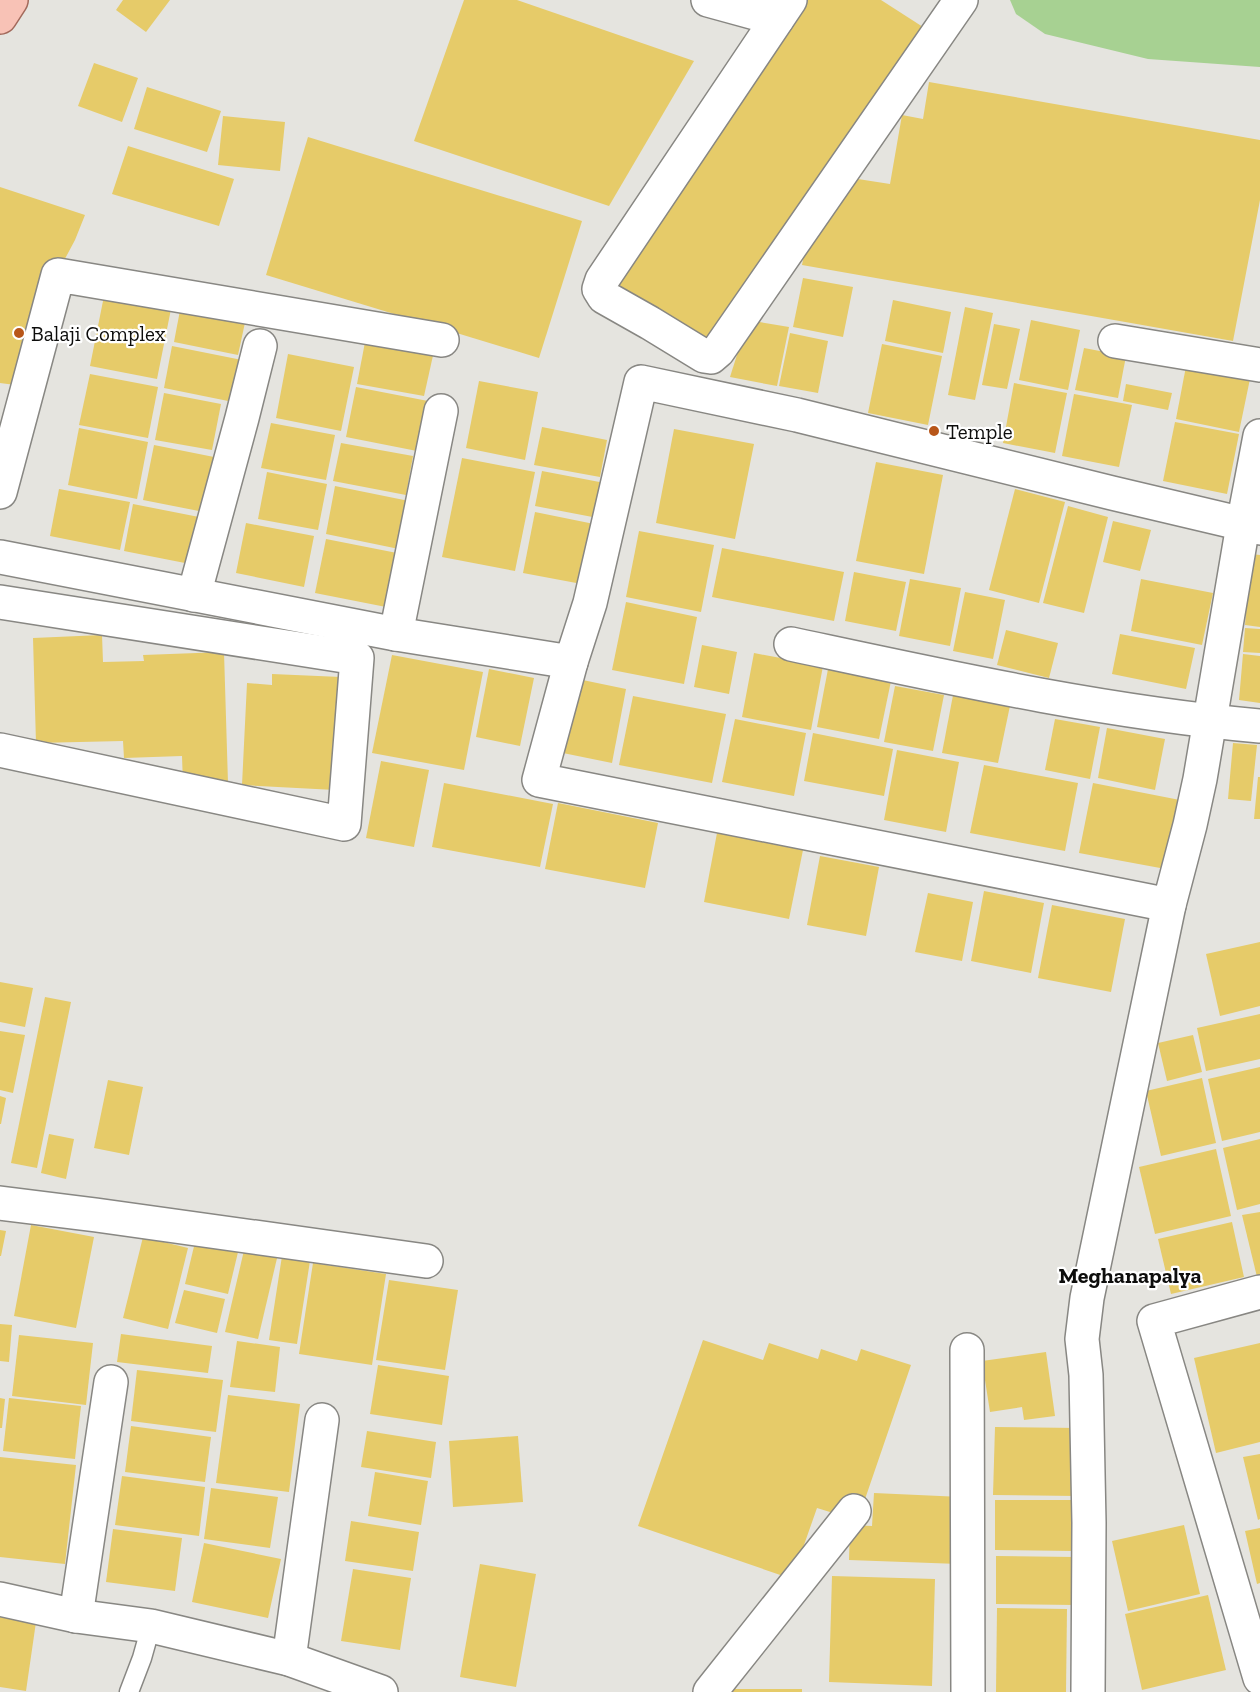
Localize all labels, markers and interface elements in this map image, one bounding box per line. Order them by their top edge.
place label: Balaji Complex [31,321,166,347]
marker: Balaji Complex [12,326,26,340]
place label: Temple [946,419,1013,444]
marker: Temple [927,424,941,438]
district label: Meghanapalya [1058,1262,1202,1289]

